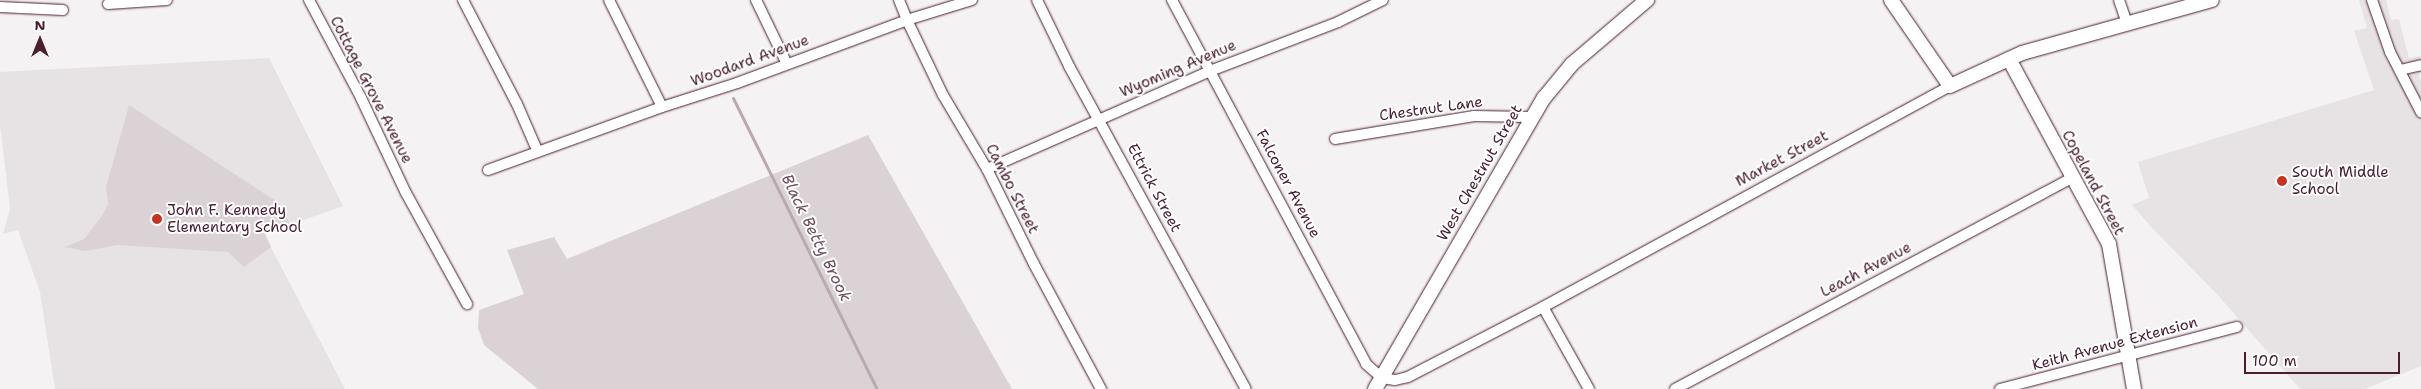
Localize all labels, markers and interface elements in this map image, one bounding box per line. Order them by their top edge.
street label: Cottage Grove Avenue [326,13,416,167]
north arrow [15,15,65,65]
text: N [34,16,46,34]
street label: Woodard Avenue [688,31,812,91]
street label: Wyoming Avenue [1117,36,1239,102]
street label: Chestnut Lane [1378,93,1484,125]
street label: West Chestnut Street [1434,102,1526,244]
street label: Falconer Avenue [1252,127,1324,241]
street label: Market Street [1733,127,1831,191]
street label: Copeland Street [2058,127,2128,239]
street label: Cambo Street [982,141,1042,237]
street label: Ettrick Street [1123,141,1185,235]
place label: South Middle School [2292,163,2389,198]
water label: Black Betty Brook [777,171,855,305]
marker: South Middle School [2276,175,2288,187]
place label: John F. Kennedy Elementary School [167,201,302,236]
marker: John F. Kennedy Elementary School [151,213,163,225]
street label: Leach Avenue [1818,239,1914,301]
street label: Keith Avenue Extension [2030,313,2200,375]
scale bar [2246,342,2402,374]
text: 100 m [2252,351,2297,371]

